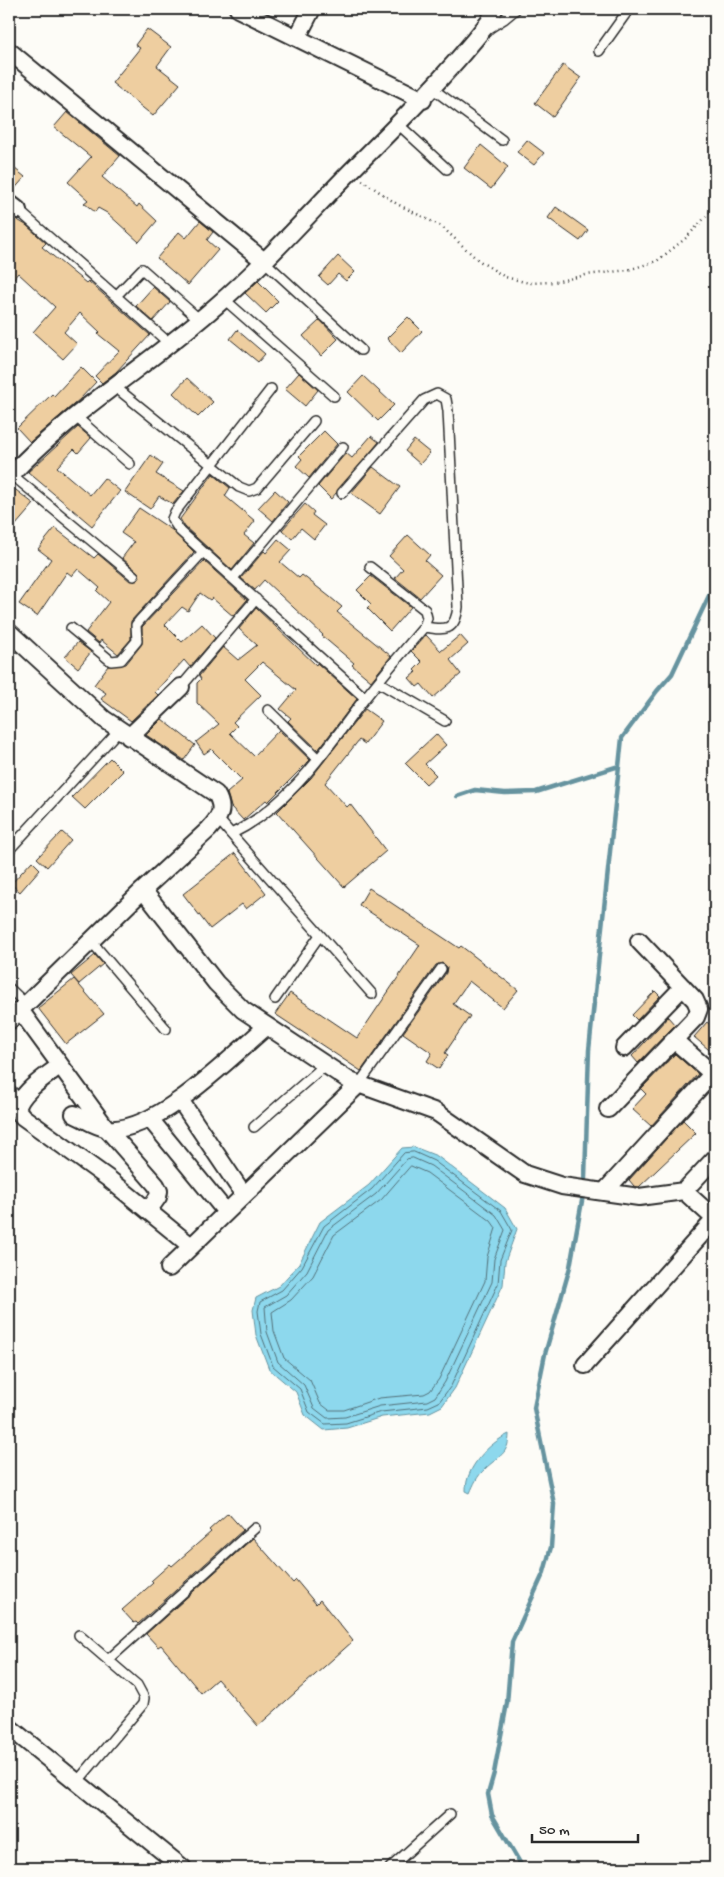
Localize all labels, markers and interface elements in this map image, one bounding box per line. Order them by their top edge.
scale bar [532,1812,638,1844]
text: 50 m [539,1822,570,1840]

